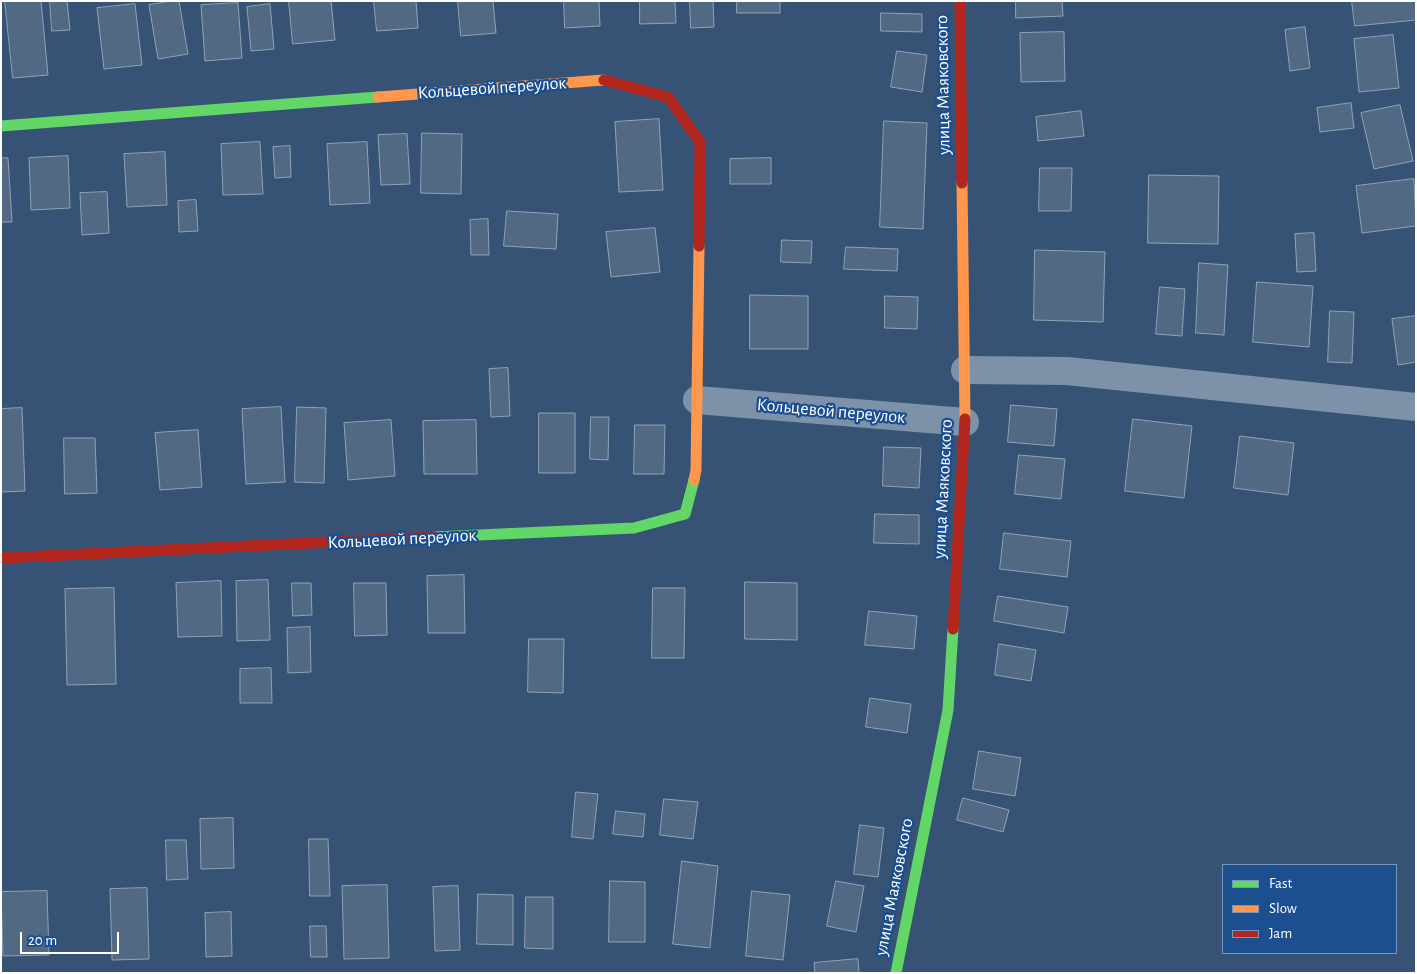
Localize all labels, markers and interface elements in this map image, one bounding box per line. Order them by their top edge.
street label: улица Маяковского [931,15,955,155]
street label: Кольцевой переулок [417,72,567,104]
street label: Кольцевой переулок [756,394,906,428]
street label: улица Маяковского [929,419,957,559]
street label: Кольцевой переулок [327,524,477,554]
street label: улица Маяковского [870,816,918,958]
legend [1222,864,1397,954]
text: Fast [1269,876,1292,891]
text: Slow [1269,901,1297,916]
scale bar [22,922,121,954]
text: Jam [1269,926,1292,941]
text: 20 m [28,933,57,948]

